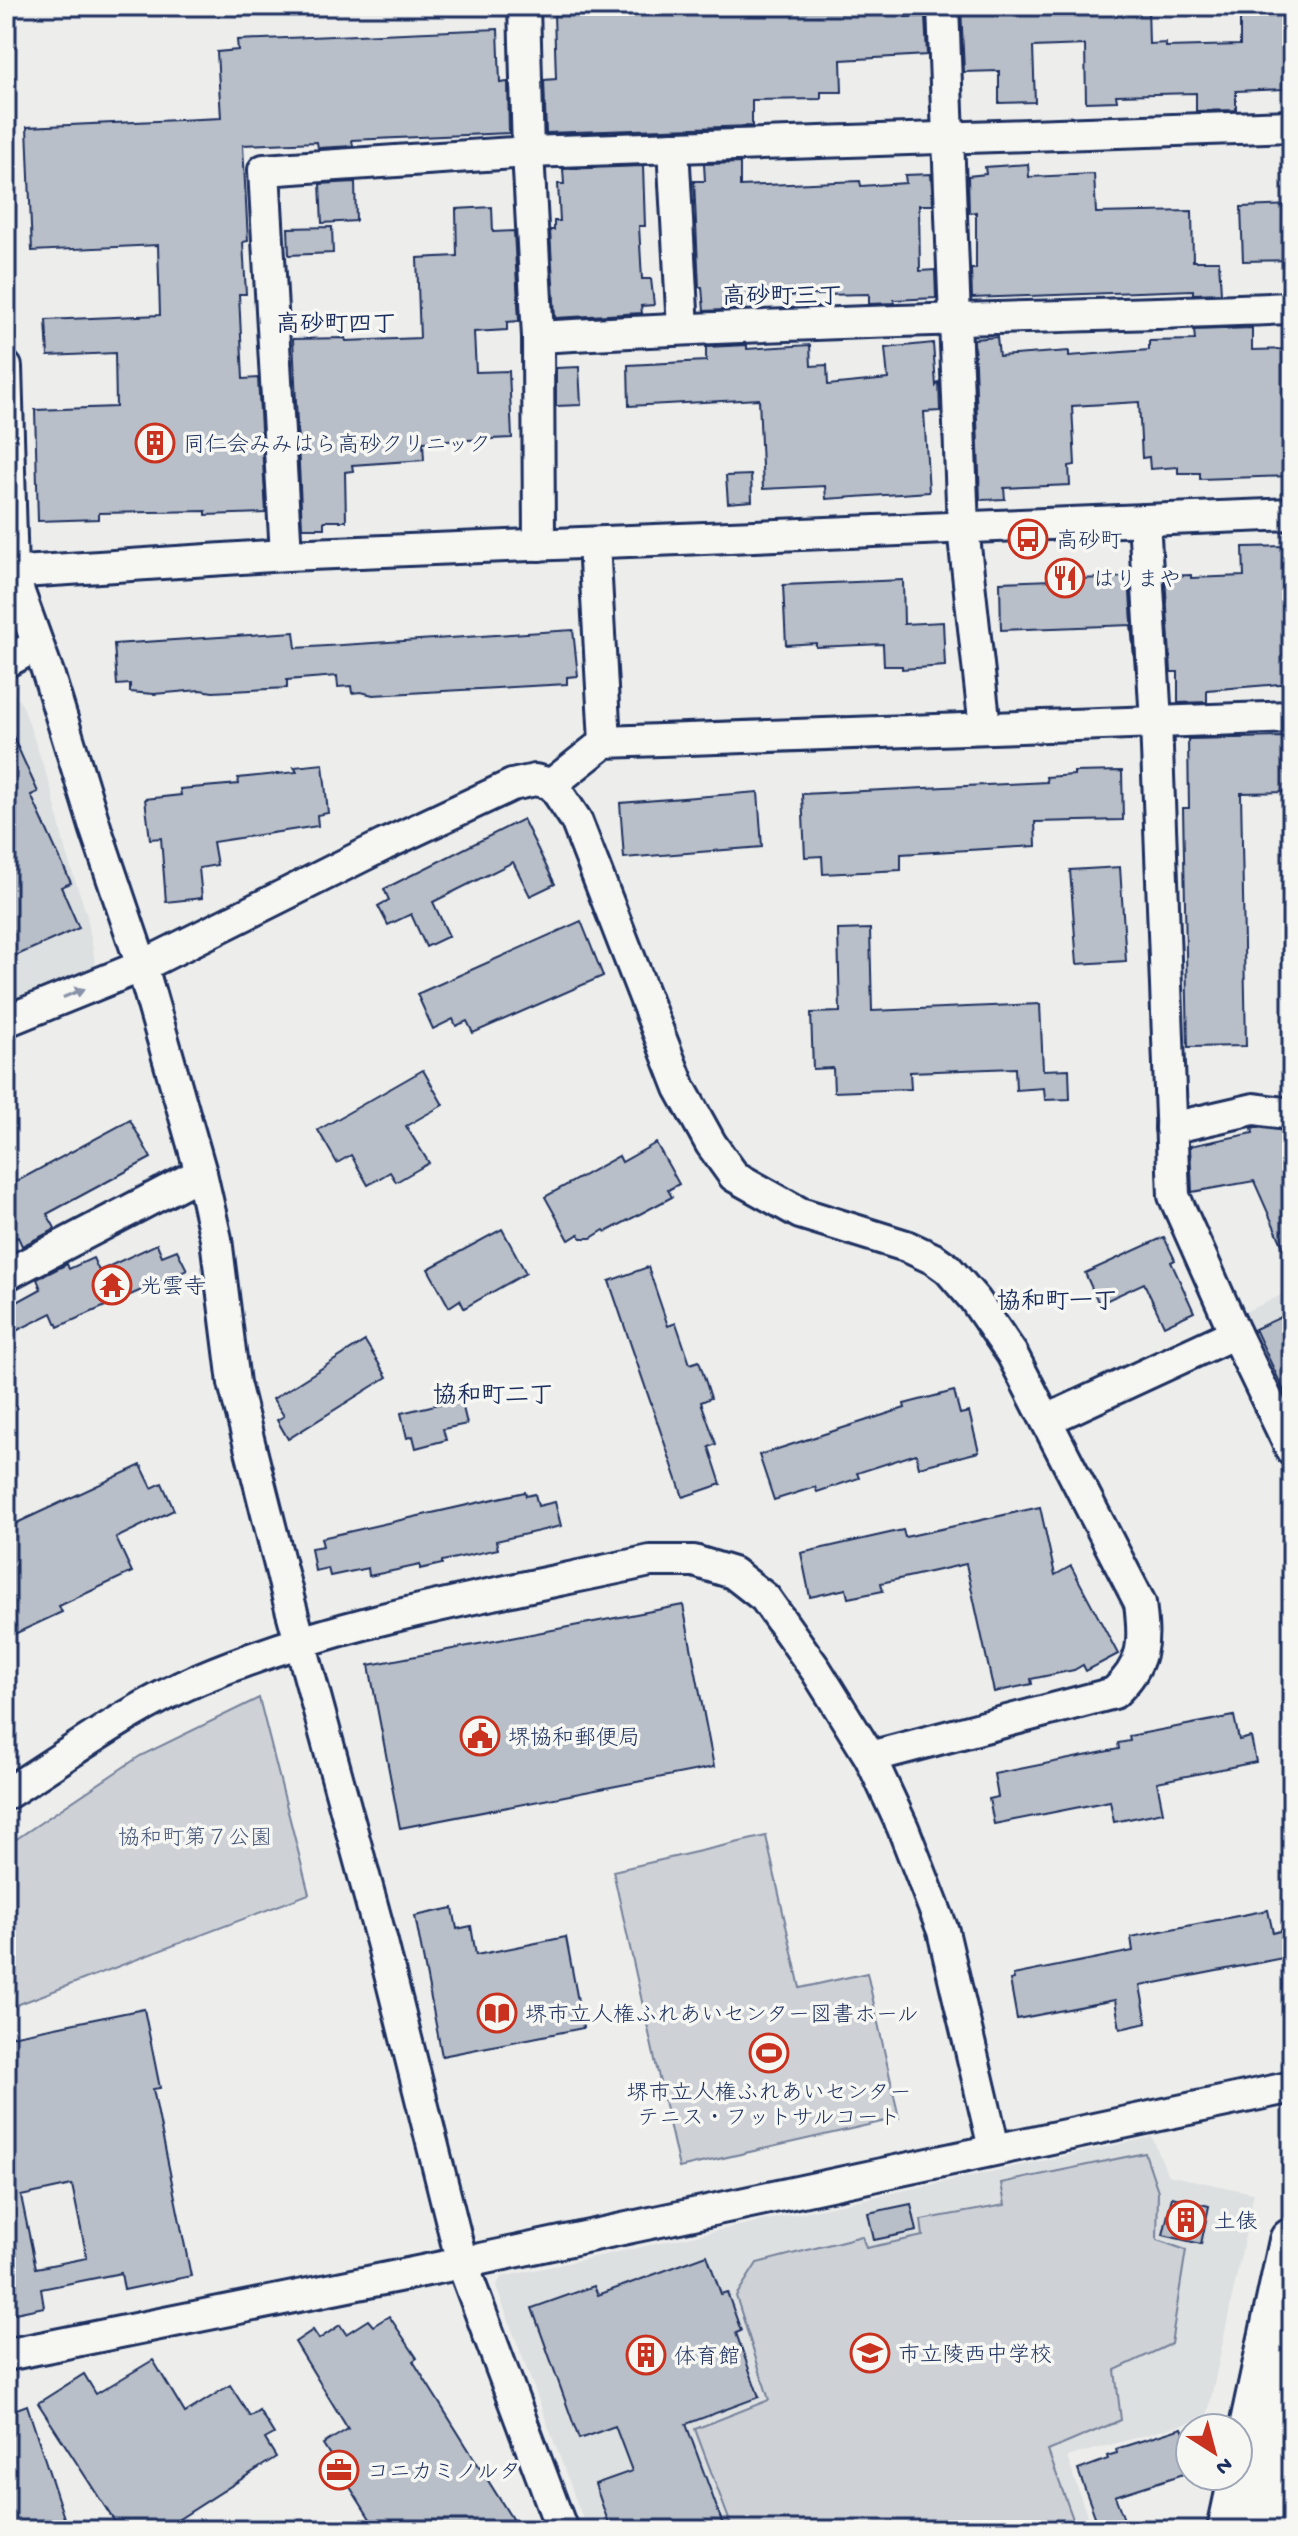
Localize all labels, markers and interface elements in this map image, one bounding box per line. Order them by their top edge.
district label: 高砂町三丁 [722,283,842,313]
district label: 高砂町四丁 [276,311,396,341]
building icon: 同仁会みみはら高砂クリニック [134,422,176,464]
place label: 同仁会みみはら高砂クリニック [183,433,491,460]
bus stop icon: 高砂町 [1007,518,1049,560]
place label: 高砂町 [1056,529,1122,556]
restaurant icon: はりまや [1044,557,1086,599]
place label: はりまや [1093,569,1181,595]
one-way arrow [62,986,86,999]
temple icon: 光雲寺 [91,1264,133,1306]
place label: 光雲寺 [140,1275,206,1302]
district label: 協和町一丁 [997,1288,1117,1318]
district label: 協和町二丁 [433,1382,553,1412]
public building icon: 堺協和郵便局 [459,1715,501,1757]
place label: 堺協和郵便局 [508,1726,640,1753]
park label: 協和町第７公園 [118,1826,272,1853]
library icon: 堺市立人権ふれあいセンター図書ホール [476,1992,518,2034]
place label: 堺市立人権ふれあいセンター図書ホール [525,2002,919,2030]
sports icon: 堺市立人権ふれあいセンター テニス・フットサルコート [748,2032,790,2074]
place label: 堺市立人権ふれあいセンター テニス・フットサルコート [626,2081,912,2133]
building icon: 土俵 [1165,2199,1207,2241]
place label: 土俵 [1214,2210,1258,2237]
school or university icon: 市立陵西中学校 [849,2332,891,2374]
building icon: 体育館 [625,2334,667,2376]
place label: 市立陵西中学校 [898,2342,1052,2370]
place label: 体育館 [674,2345,740,2372]
north arrow [1174,2412,1254,2492]
office icon: コニカミノルタ [318,2449,360,2491]
text: N [1210,2450,1237,2480]
place label: コニカミノルタ [367,2461,521,2487]

